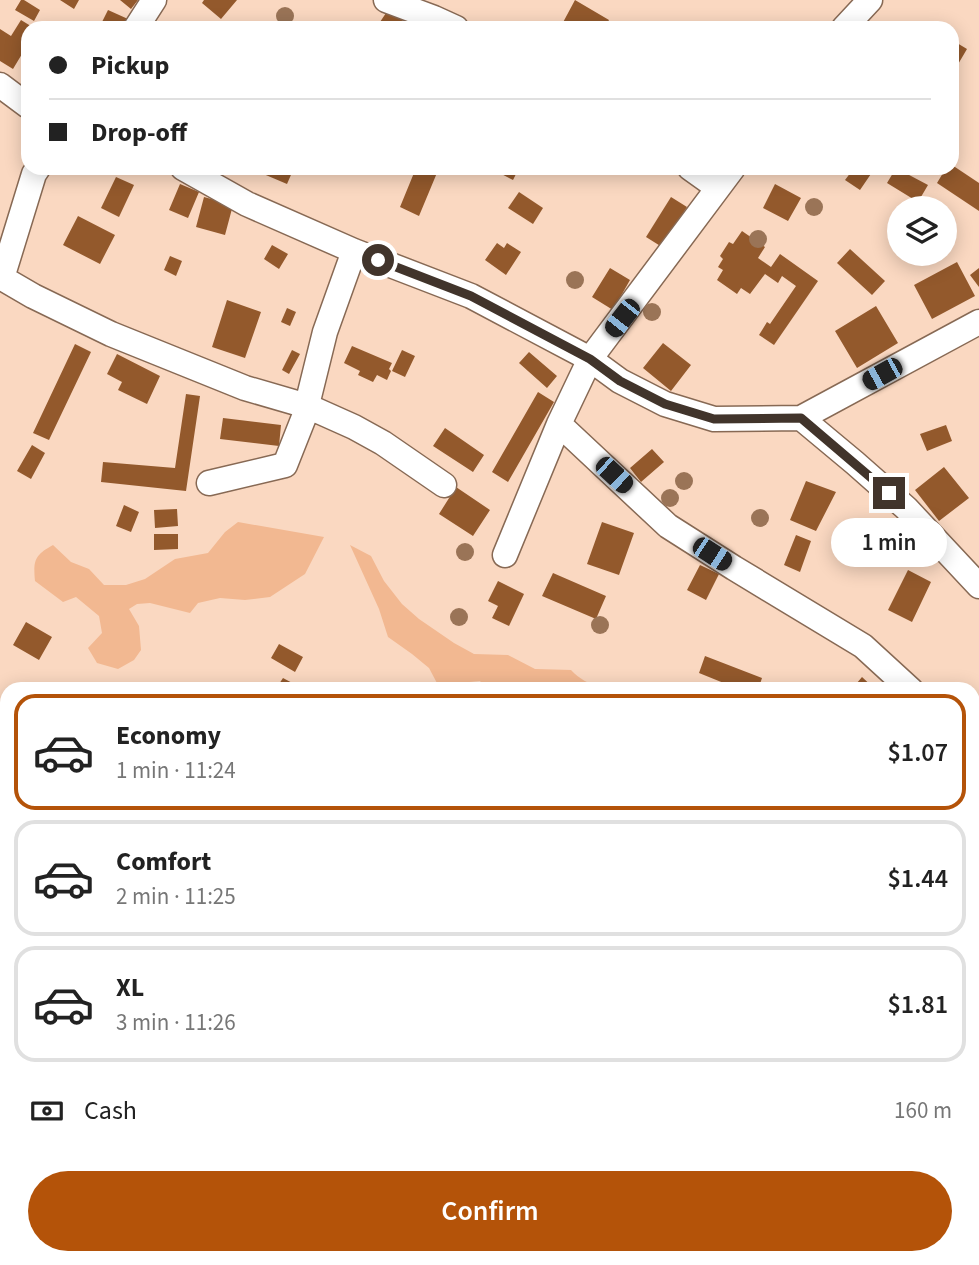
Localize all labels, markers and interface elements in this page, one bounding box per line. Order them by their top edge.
text: Pickup [91,47,169,84]
text: Drop-off [91,114,187,151]
map controls [887,196,957,266]
button: layers [887,196,957,266]
route start [362,244,394,276]
car [601,295,644,341]
car [859,355,906,393]
car [592,453,637,497]
route end [873,477,905,509]
callout: 1 min [831,518,947,566]
text: 1 min [862,526,916,559]
car [689,534,736,574]
text: Economy [116,717,221,754]
icon: car [32,721,95,784]
text: $1.07 [887,734,948,771]
text: 1 min · 11:24 [116,754,236,787]
text: Comfort [116,843,211,880]
icon: car [32,847,95,910]
text: $1.44 [887,860,948,897]
text: 2 min · 11:25 [116,880,236,913]
text: XL [116,969,144,1006]
icon: car [32,973,95,1036]
text: $1.81 [887,986,948,1023]
text: 3 min · 11:26 [116,1006,236,1039]
icon: cash [28,1092,66,1130]
text: Cash [84,1092,137,1129]
text: 160 m [894,1094,952,1127]
button: Confirm [28,1171,952,1251]

